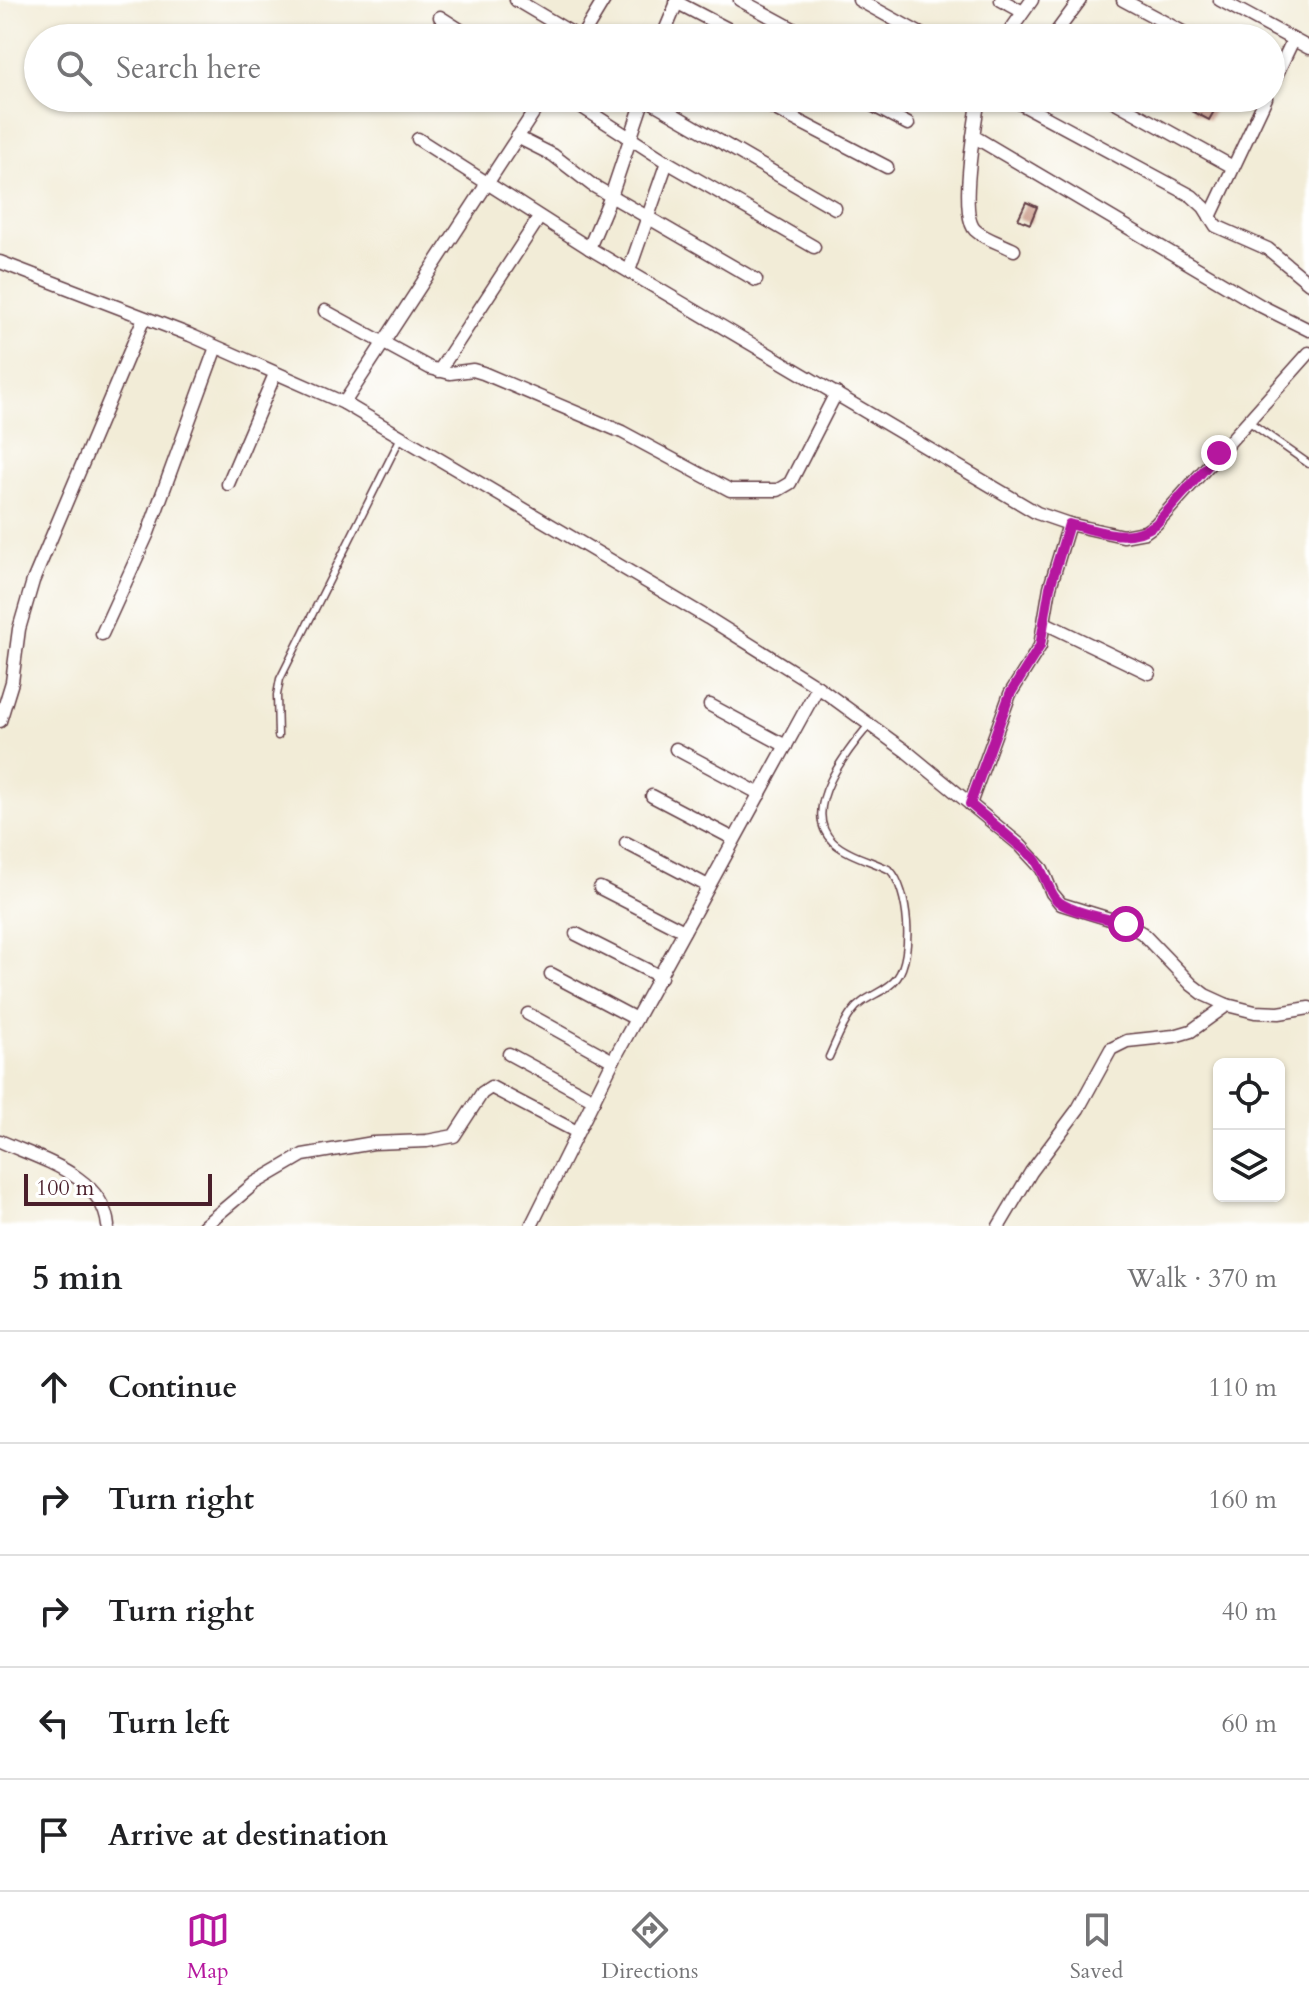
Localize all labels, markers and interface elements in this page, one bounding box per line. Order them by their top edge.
search box [24,24,1285,112]
icon: search [52,46,96,90]
text: Search here [116,48,261,89]
route end [1201,435,1237,471]
route start [1108,906,1144,942]
map controls [1213,1058,1285,1202]
button: locate [1213,1058,1285,1130]
button: layers [1213,1130,1285,1202]
scale bar [24,1170,212,1206]
text: 100 m [36,1173,94,1203]
text: 5 min [32,1255,123,1301]
text: Walk · 370 m [1127,1261,1277,1296]
icon: ahead [32,1365,76,1409]
text: Continue [108,1367,237,1408]
text: 110 m [1208,1370,1277,1405]
icon: right [32,1477,76,1521]
text: Turn right [108,1479,254,1520]
text: 160 m [1208,1482,1277,1517]
icon: right [32,1589,76,1633]
text: Turn right [108,1591,254,1632]
text: 40 m [1221,1594,1277,1629]
icon: left [32,1701,76,1745]
text: Turn left [108,1703,230,1744]
text: 60 m [1221,1706,1277,1741]
icon: arrive [32,1813,76,1857]
text: Arrive at destination [108,1815,388,1856]
tab: Map [186,1908,230,1986]
tab: Directions [601,1908,698,1986]
tab: Saved [1070,1908,1123,1986]

